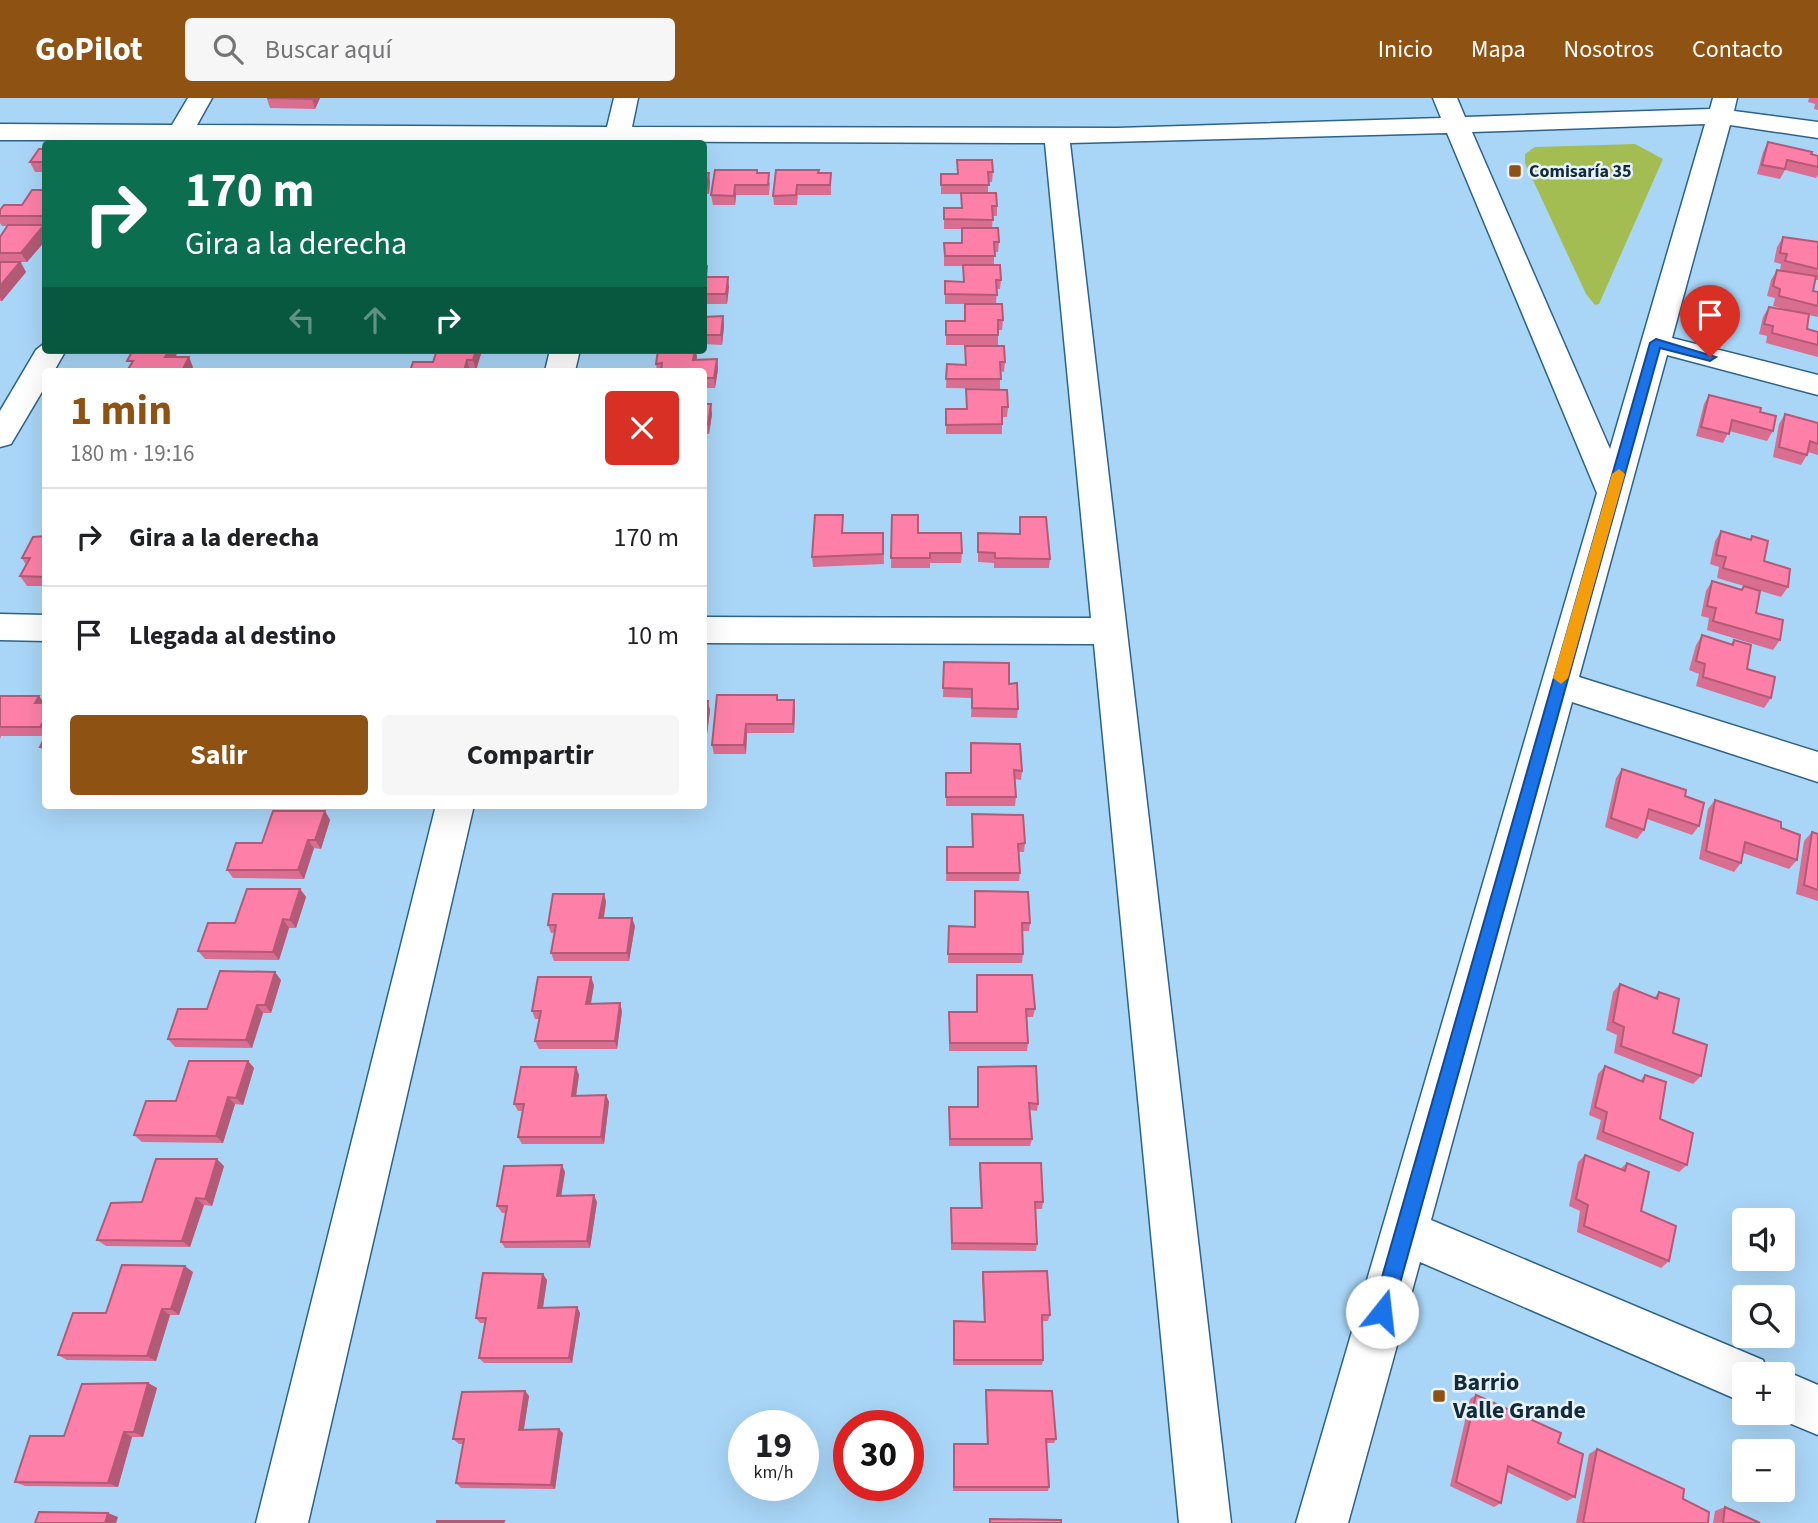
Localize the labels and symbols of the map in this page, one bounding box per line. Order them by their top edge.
place label: Comisaría 35 [1529,159,1632,184]
marker: Comisaría 35 [1507,163,1523,179]
pin [1680,285,1740,357]
position arrow [1345,1275,1419,1349]
place label: Barrio Valle Grande [1452,1365,1586,1428]
marker: Barrio Valle Grande [1431,1388,1447,1404]
speed limit sign: 30 [833,1410,924,1501]

